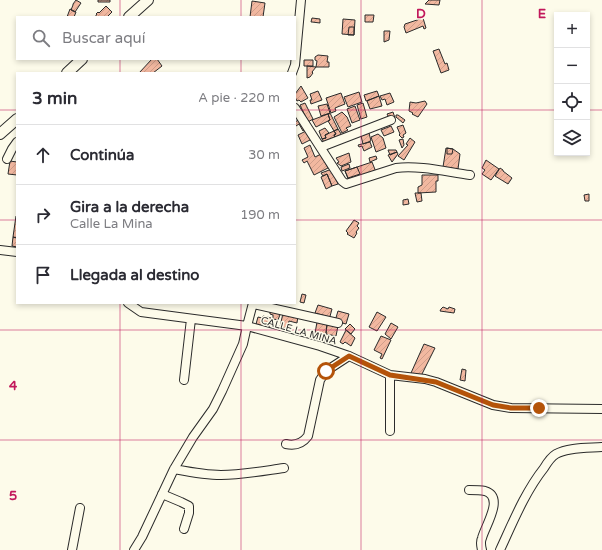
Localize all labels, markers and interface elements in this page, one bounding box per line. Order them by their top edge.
text: D [416,6,426,22]
text: E [538,6,546,22]
map controls [554,12,590,156]
button: + [554,12,590,48]
search box [16,16,296,60]
icon: search [30,27,52,49]
text: Buscar aquí [62,29,145,47]
button: − [554,48,590,84]
button: locate [554,84,590,120]
text: 3 min [32,88,77,109]
text: A pie · 220 m [198,90,280,106]
button: layers [554,120,590,156]
icon: ahead [32,144,54,166]
text: Continúa [70,146,134,164]
text: 30 m [248,147,280,163]
text: Gira a la derecha [70,198,189,216]
icon: right [32,204,54,226]
text: 190 m [240,207,280,223]
text: Calle La Mina [70,216,153,232]
icon: arrive [32,264,54,286]
text: Llegada al destino [70,266,199,284]
street label: CALLE LA MINA [259,314,338,348]
route start [317,362,335,380]
text: 4 [9,378,18,394]
route end [530,399,548,417]
text: 5 [9,488,17,504]

